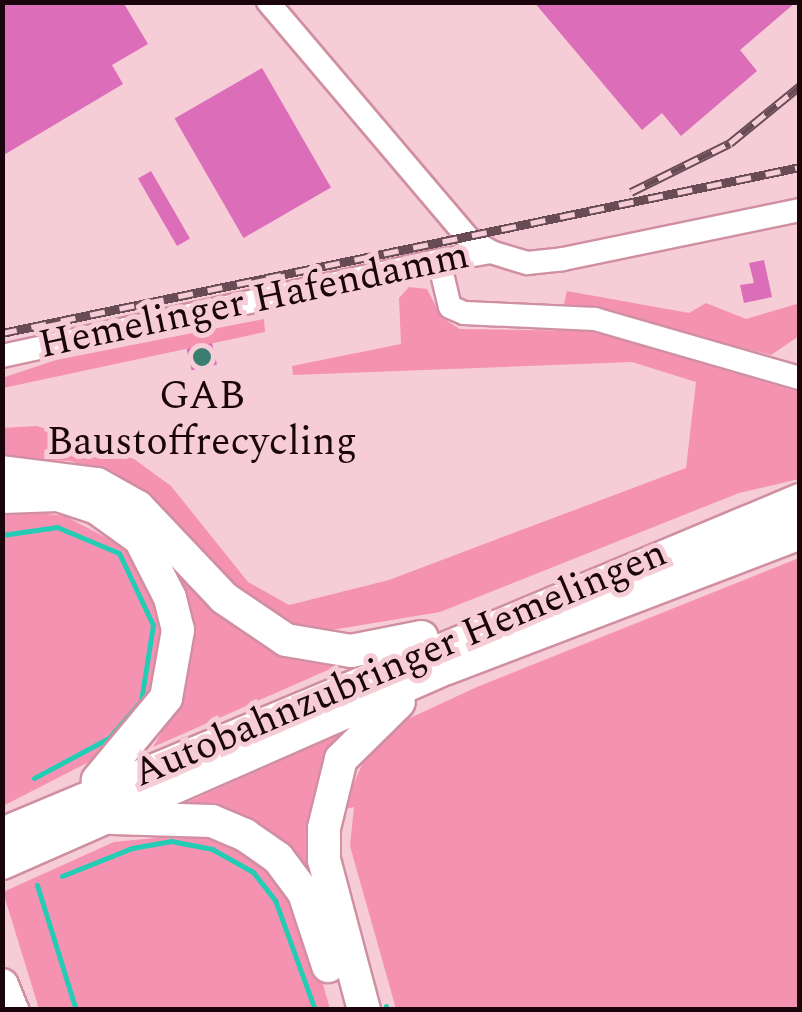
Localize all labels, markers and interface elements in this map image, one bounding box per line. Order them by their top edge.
street label: Hemelinger Hafendamm [35,232,473,370]
marker: GAB Baustoffrecycling [191,346,213,368]
place label: GAB Baustoffrecycling [47,373,357,467]
street label: Autobahnzubringer Hemelingen [126,530,674,798]

